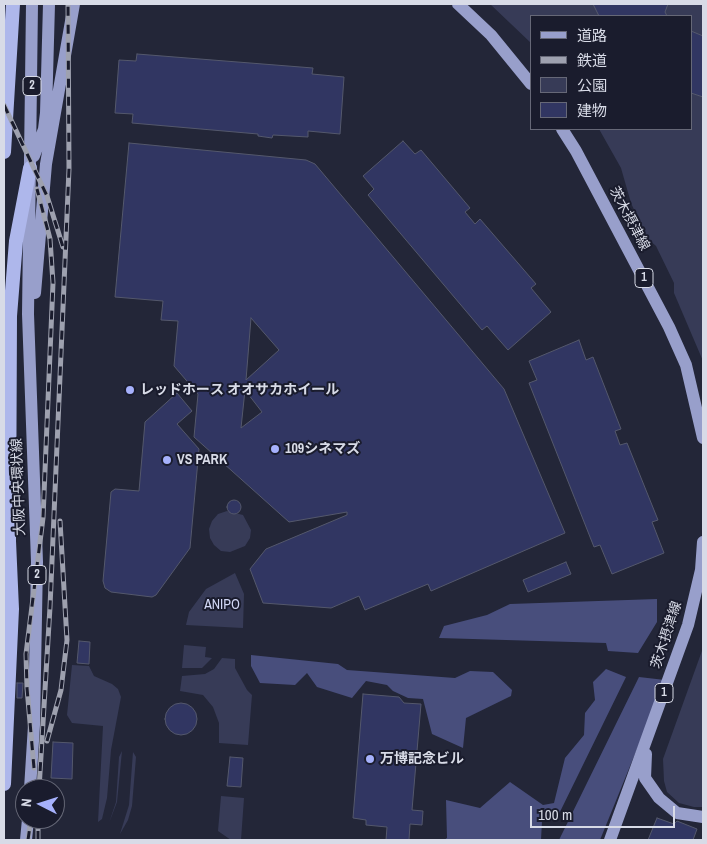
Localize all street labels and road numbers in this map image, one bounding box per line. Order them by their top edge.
road number: 2 [23,76,41,95]
street label: 茨木摂津線 [605,184,653,254]
road number: 1 [635,268,653,288]
street label: 大阪中央環状線 [9,438,29,536]
road number: 2 [28,566,46,584]
street label: 茨木摂津線 [648,599,686,671]
road number: 1 [655,684,673,702]

